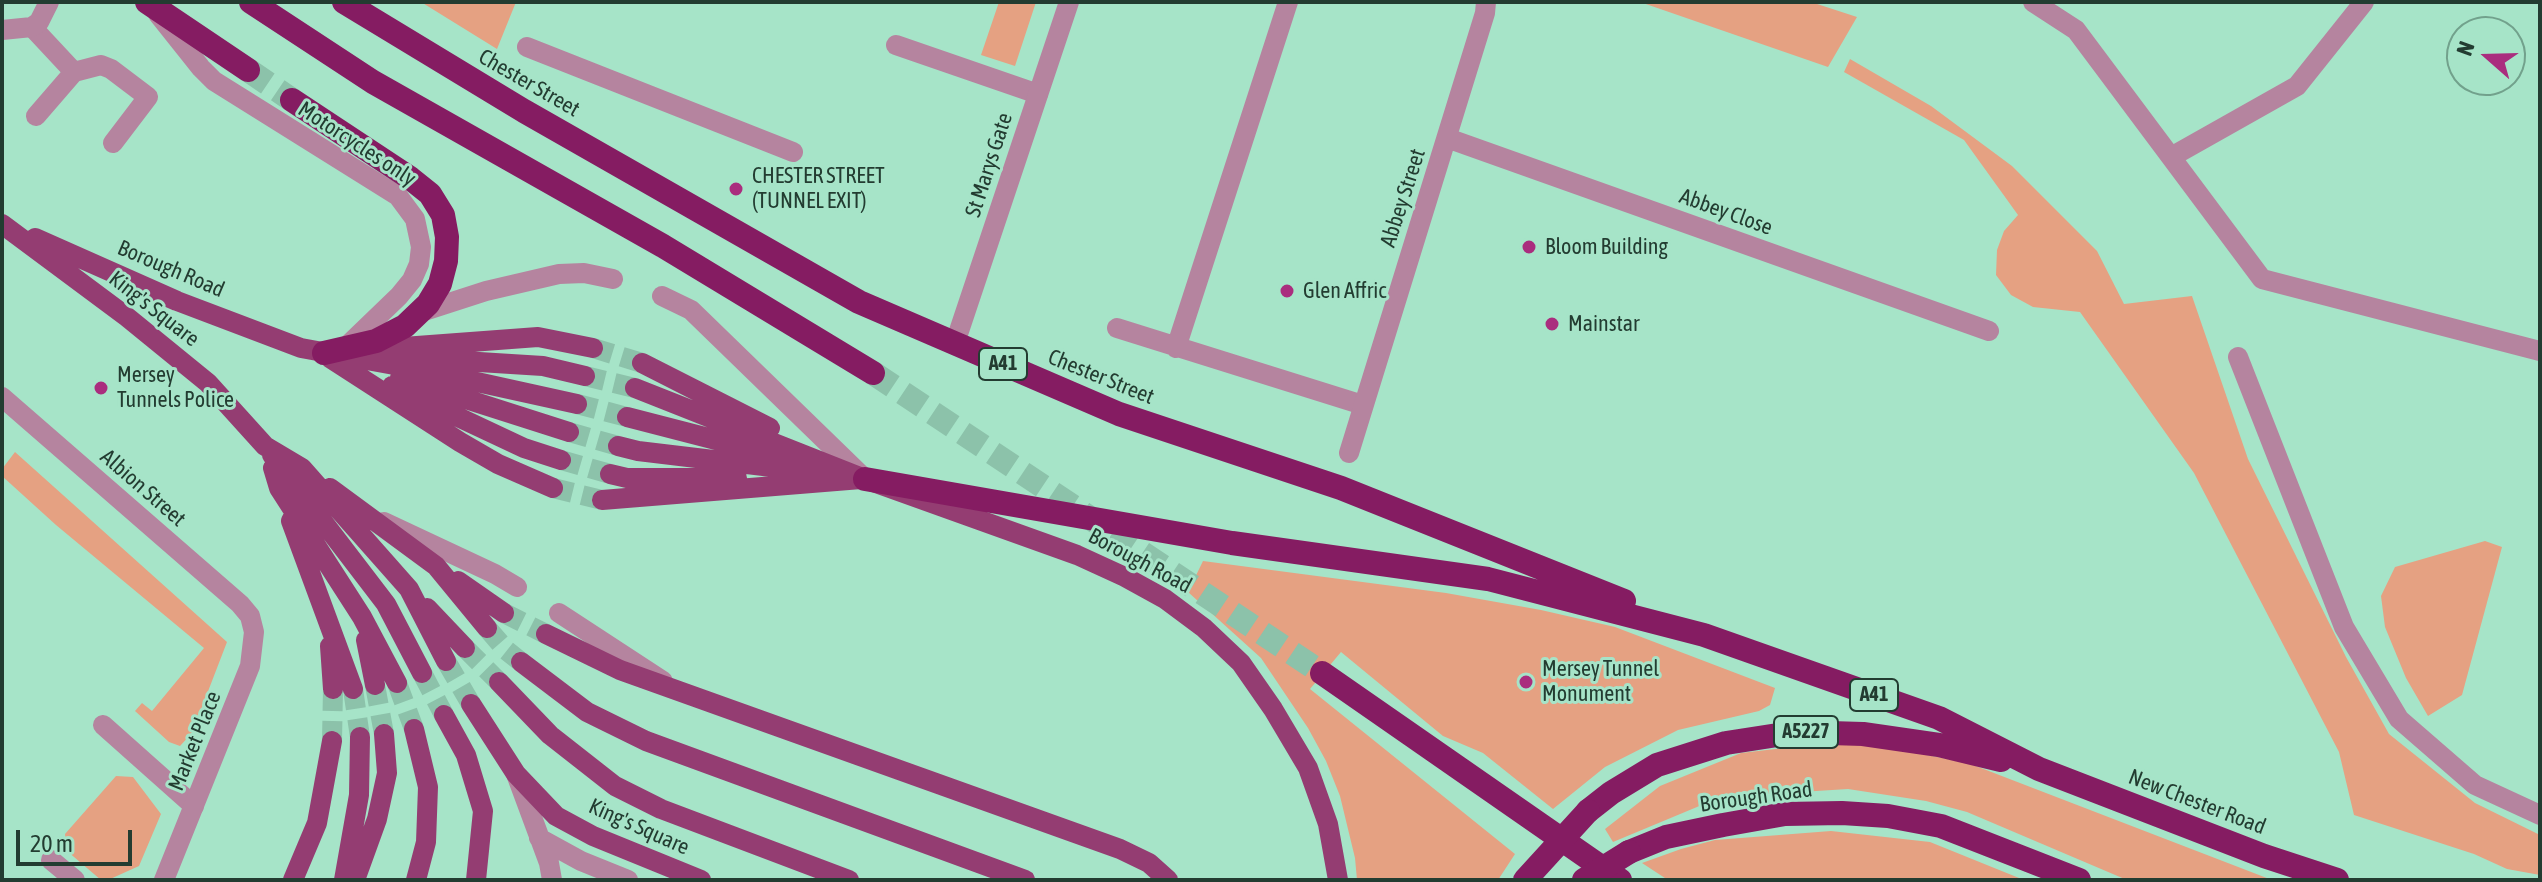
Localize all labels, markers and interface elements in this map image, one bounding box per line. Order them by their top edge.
north arrow [2446,16,2526,96]
text: N [2451,38,2480,59]
street label: Chester Street [474,44,584,122]
street label: Motorcycles only [293,96,421,192]
street label: St Marys Gate [960,110,1018,220]
street label: Abbey Street [1375,146,1431,250]
place label: CHESTER STREET (TUNNEL EXIT) [752,163,885,214]
marker: CHESTER STREET (TUNNEL EXIT) [727,180,745,198]
street label: Abbey Close [1676,183,1776,241]
place label: Bloom Building [1545,234,1668,260]
street label: Borough Road [114,235,228,303]
marker: Bloom Building [1520,238,1538,256]
street label: King's Square [104,266,204,352]
place label: Glen Affric [1303,278,1386,304]
marker: Glen Affric [1278,282,1296,300]
place label: Mainstar [1568,311,1640,337]
marker: Mainstar [1543,315,1561,333]
street label: Chester Street [1044,344,1158,410]
road number: A41 [979,348,1027,380]
place label: Mersey Tunnels Police [117,362,234,414]
marker: Mersey Tunnels Police [92,379,110,397]
street label: Albion Street [95,444,191,532]
street label: Borough Road [1084,523,1196,599]
place label: Mersey Tunnel Monument [1542,656,1659,708]
marker: Mersey Tunnel Monument [1517,673,1535,691]
road number: A41 [1850,679,1898,711]
street label: Market Place [163,687,227,795]
road number: A5227 [1774,716,1838,748]
street label: New Chester Road [2125,764,2269,840]
street label: Borough Road [1698,776,1814,818]
street label: King's Square [585,793,693,861]
scale bar [20,814,136,864]
text: 20 m [30,830,73,857]

